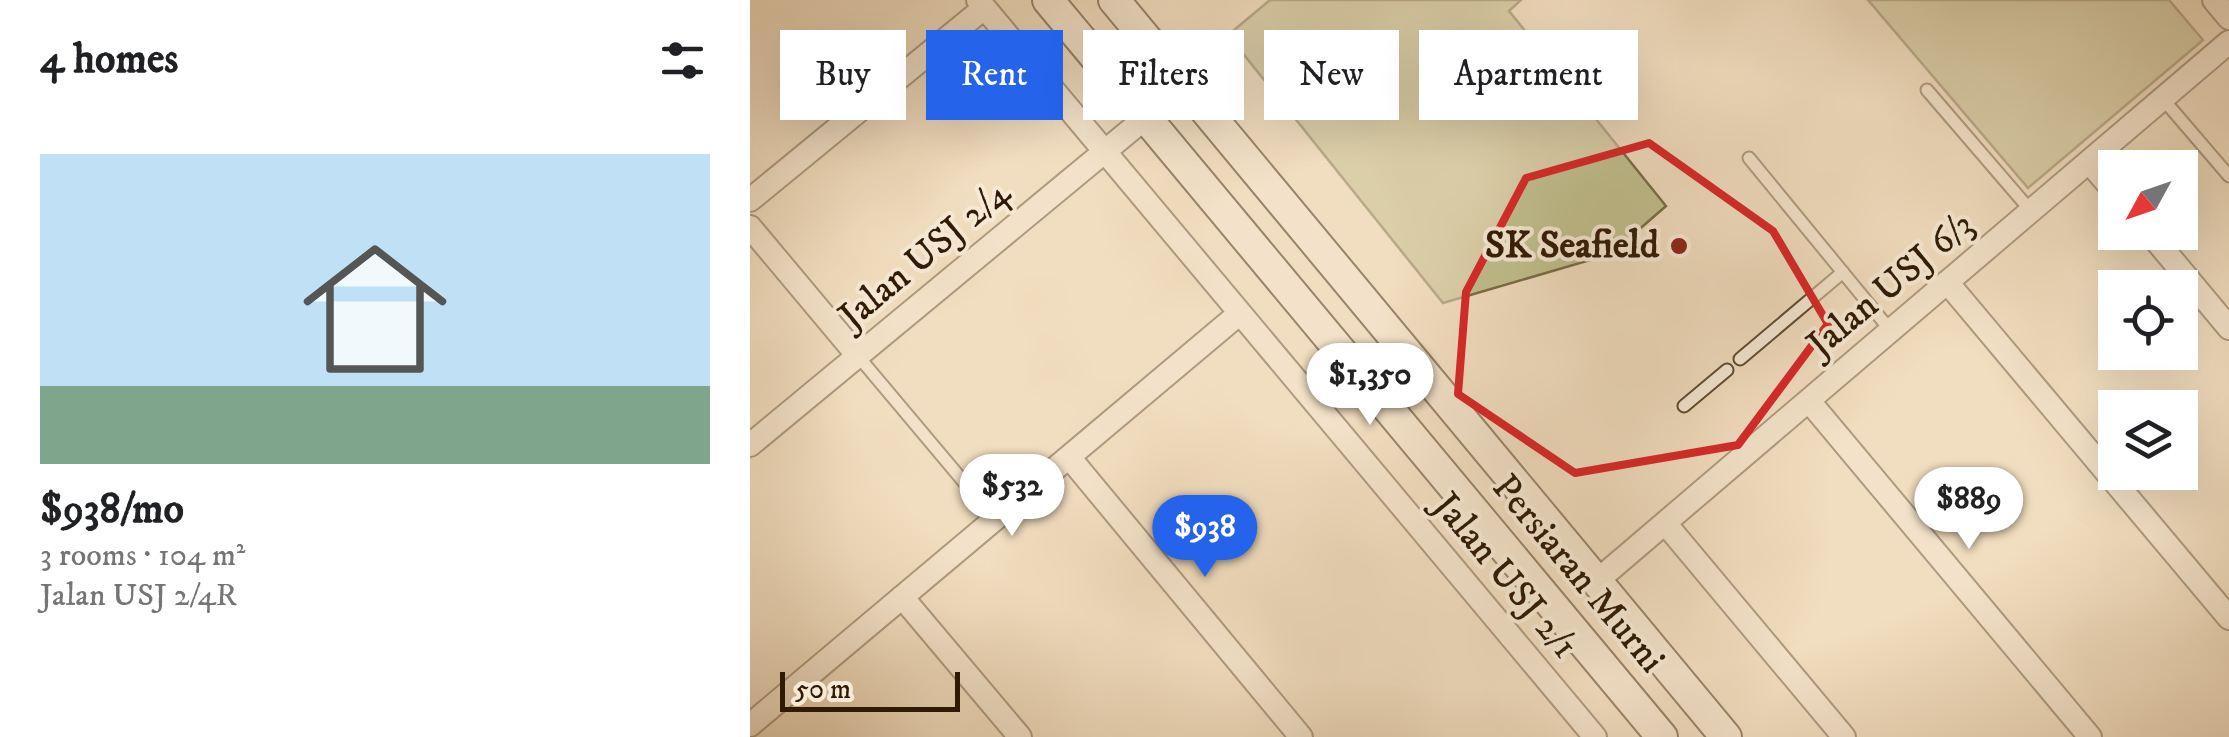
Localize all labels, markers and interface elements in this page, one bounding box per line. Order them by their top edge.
chip: Buy [780,30,906,120]
chip: Rent [926,30,1063,120]
chip: Filters [1083,30,1244,120]
chip: New [1264,30,1399,120]
chip: Apartment [1419,30,1638,120]
icon: filters [655,33,710,88]
text: 4 homes [40,34,178,86]
north arrow [2098,150,2198,250]
map controls [2098,150,2198,490]
street label: Jalan USJ 2/4 [827,169,1021,342]
street label: Jalan USJ 6/3 [1795,201,1984,371]
icon: home [285,219,465,399]
place label: SK Seafield [1485,222,1660,270]
marker: SK Seafield [1668,235,1690,257]
button: locate [2098,270,2198,370]
pin: $1,350 [1289,343,1451,428]
text: $1,350 [1329,355,1411,395]
button: layers [2098,390,2198,490]
pin: $532 [953,454,1071,539]
street label: Persiaran Murni [1481,465,1675,683]
text: $532 [981,466,1043,506]
pin: $889 [1910,467,2028,552]
text: $889 [1936,479,2002,519]
street label: Jalan USJ 2/1 [1420,481,1588,669]
text: $938/mo [40,484,184,536]
pin: $938 [1146,495,1264,580]
text: $938 [1174,507,1236,547]
text: 3 rooms · 104 m² [40,536,245,576]
text: Jalan USJ 2/4R [40,576,237,616]
scale bar [780,667,960,712]
text: 50 m [795,672,851,707]

